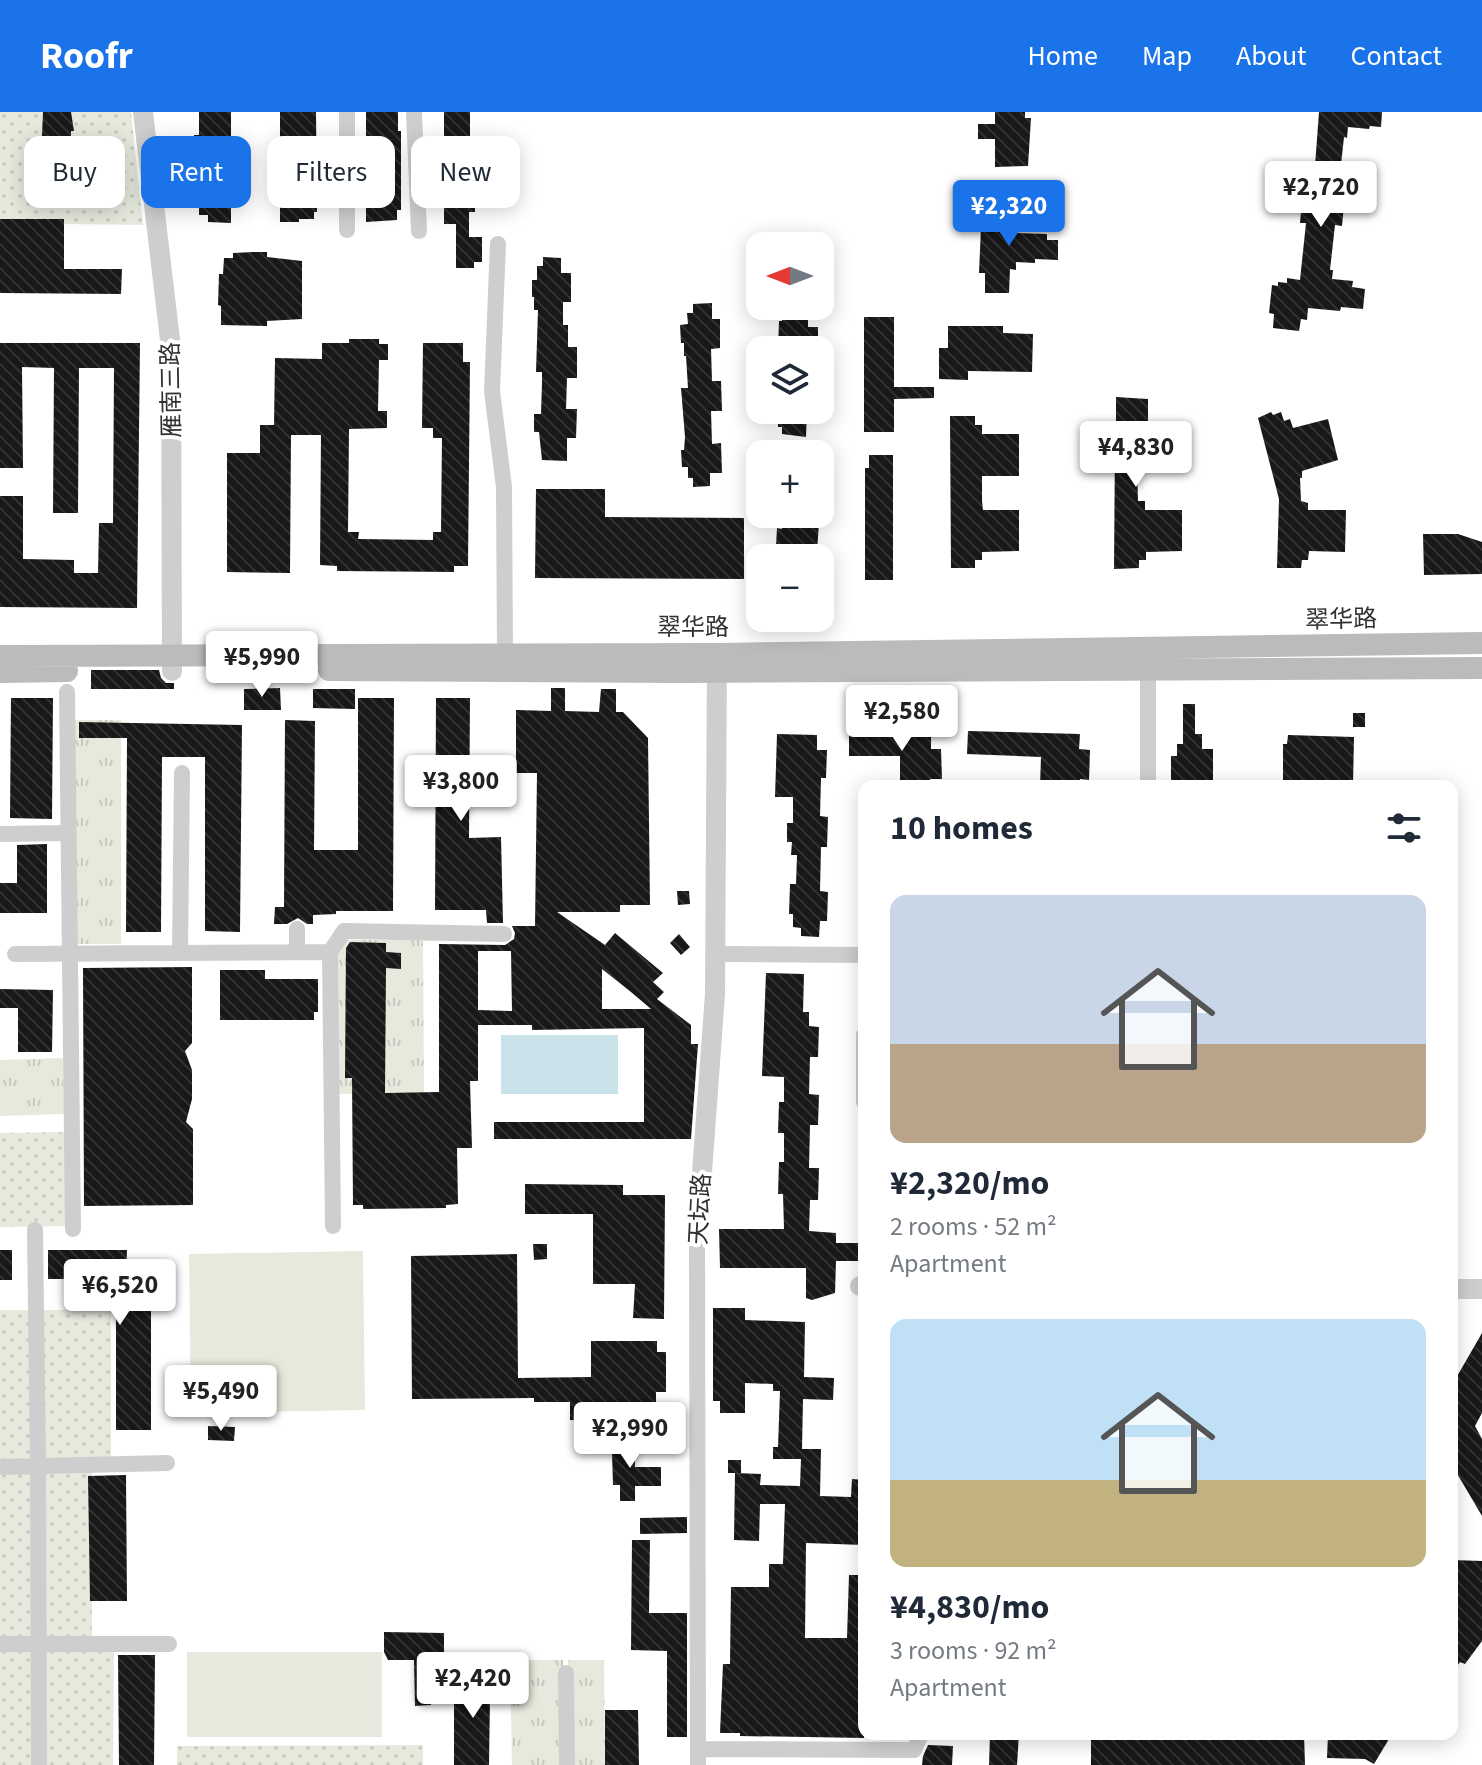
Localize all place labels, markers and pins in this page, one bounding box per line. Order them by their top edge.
pin: ¥2,720 [1256,161,1386,229]
pin: ¥2,320 [944,180,1074,248]
pin: ¥4,830 [1071,421,1201,489]
pin: ¥5,990 [197,631,327,699]
pin: ¥2,580 [837,685,967,753]
pin: ¥3,800 [396,755,526,823]
pin: ¥6,520 [55,1259,185,1327]
pin: ¥5,490 [156,1365,286,1433]
pin: ¥2,990 [565,1402,695,1470]
pin: ¥2,420 [408,1652,538,1720]

